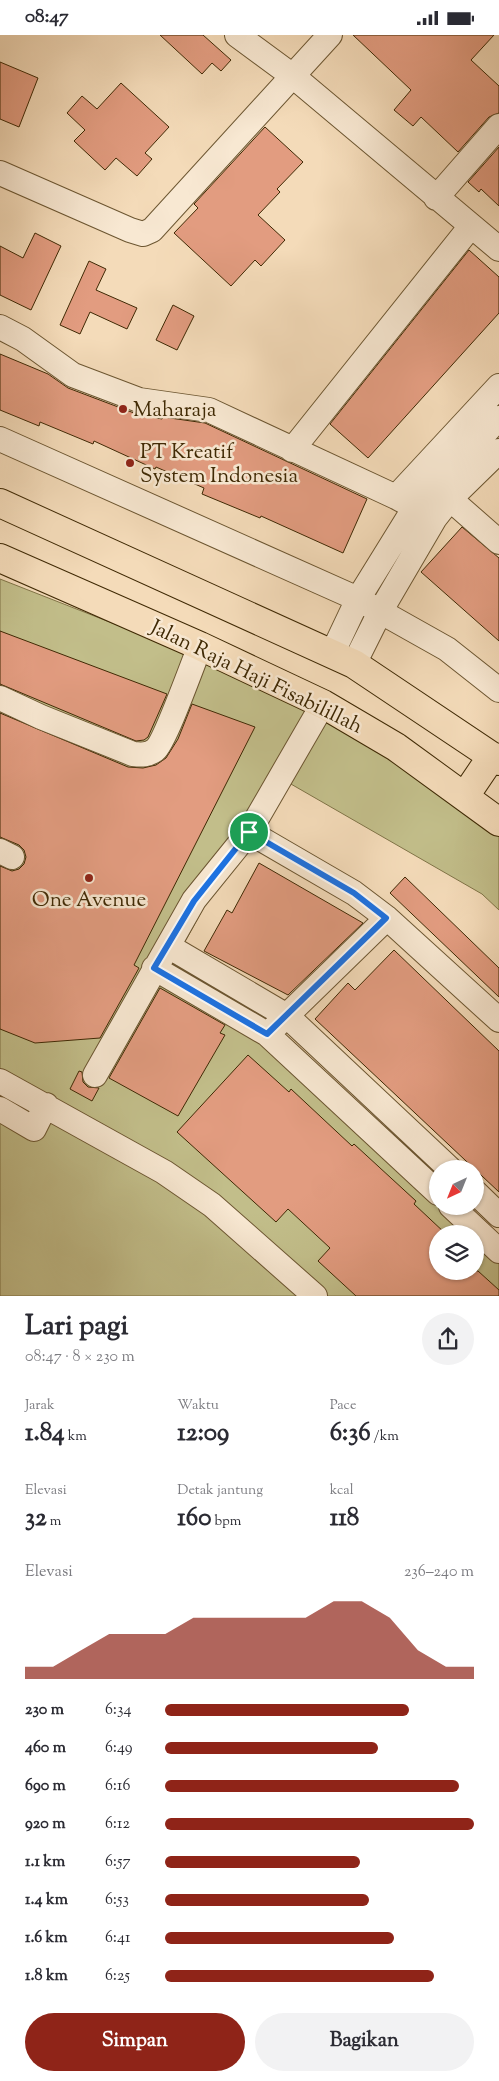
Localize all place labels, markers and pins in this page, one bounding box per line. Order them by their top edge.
place label: Maharaja [133,396,217,426]
marker: Maharaja [117,403,129,415]
place label: PT Kreatif System Indonesia [140,438,298,492]
marker: PT Kreatif System Indonesia [124,457,136,469]
pin [228,811,270,853]
marker: One Avenue [83,872,95,884]
place label: One Avenue [32,886,146,916]

